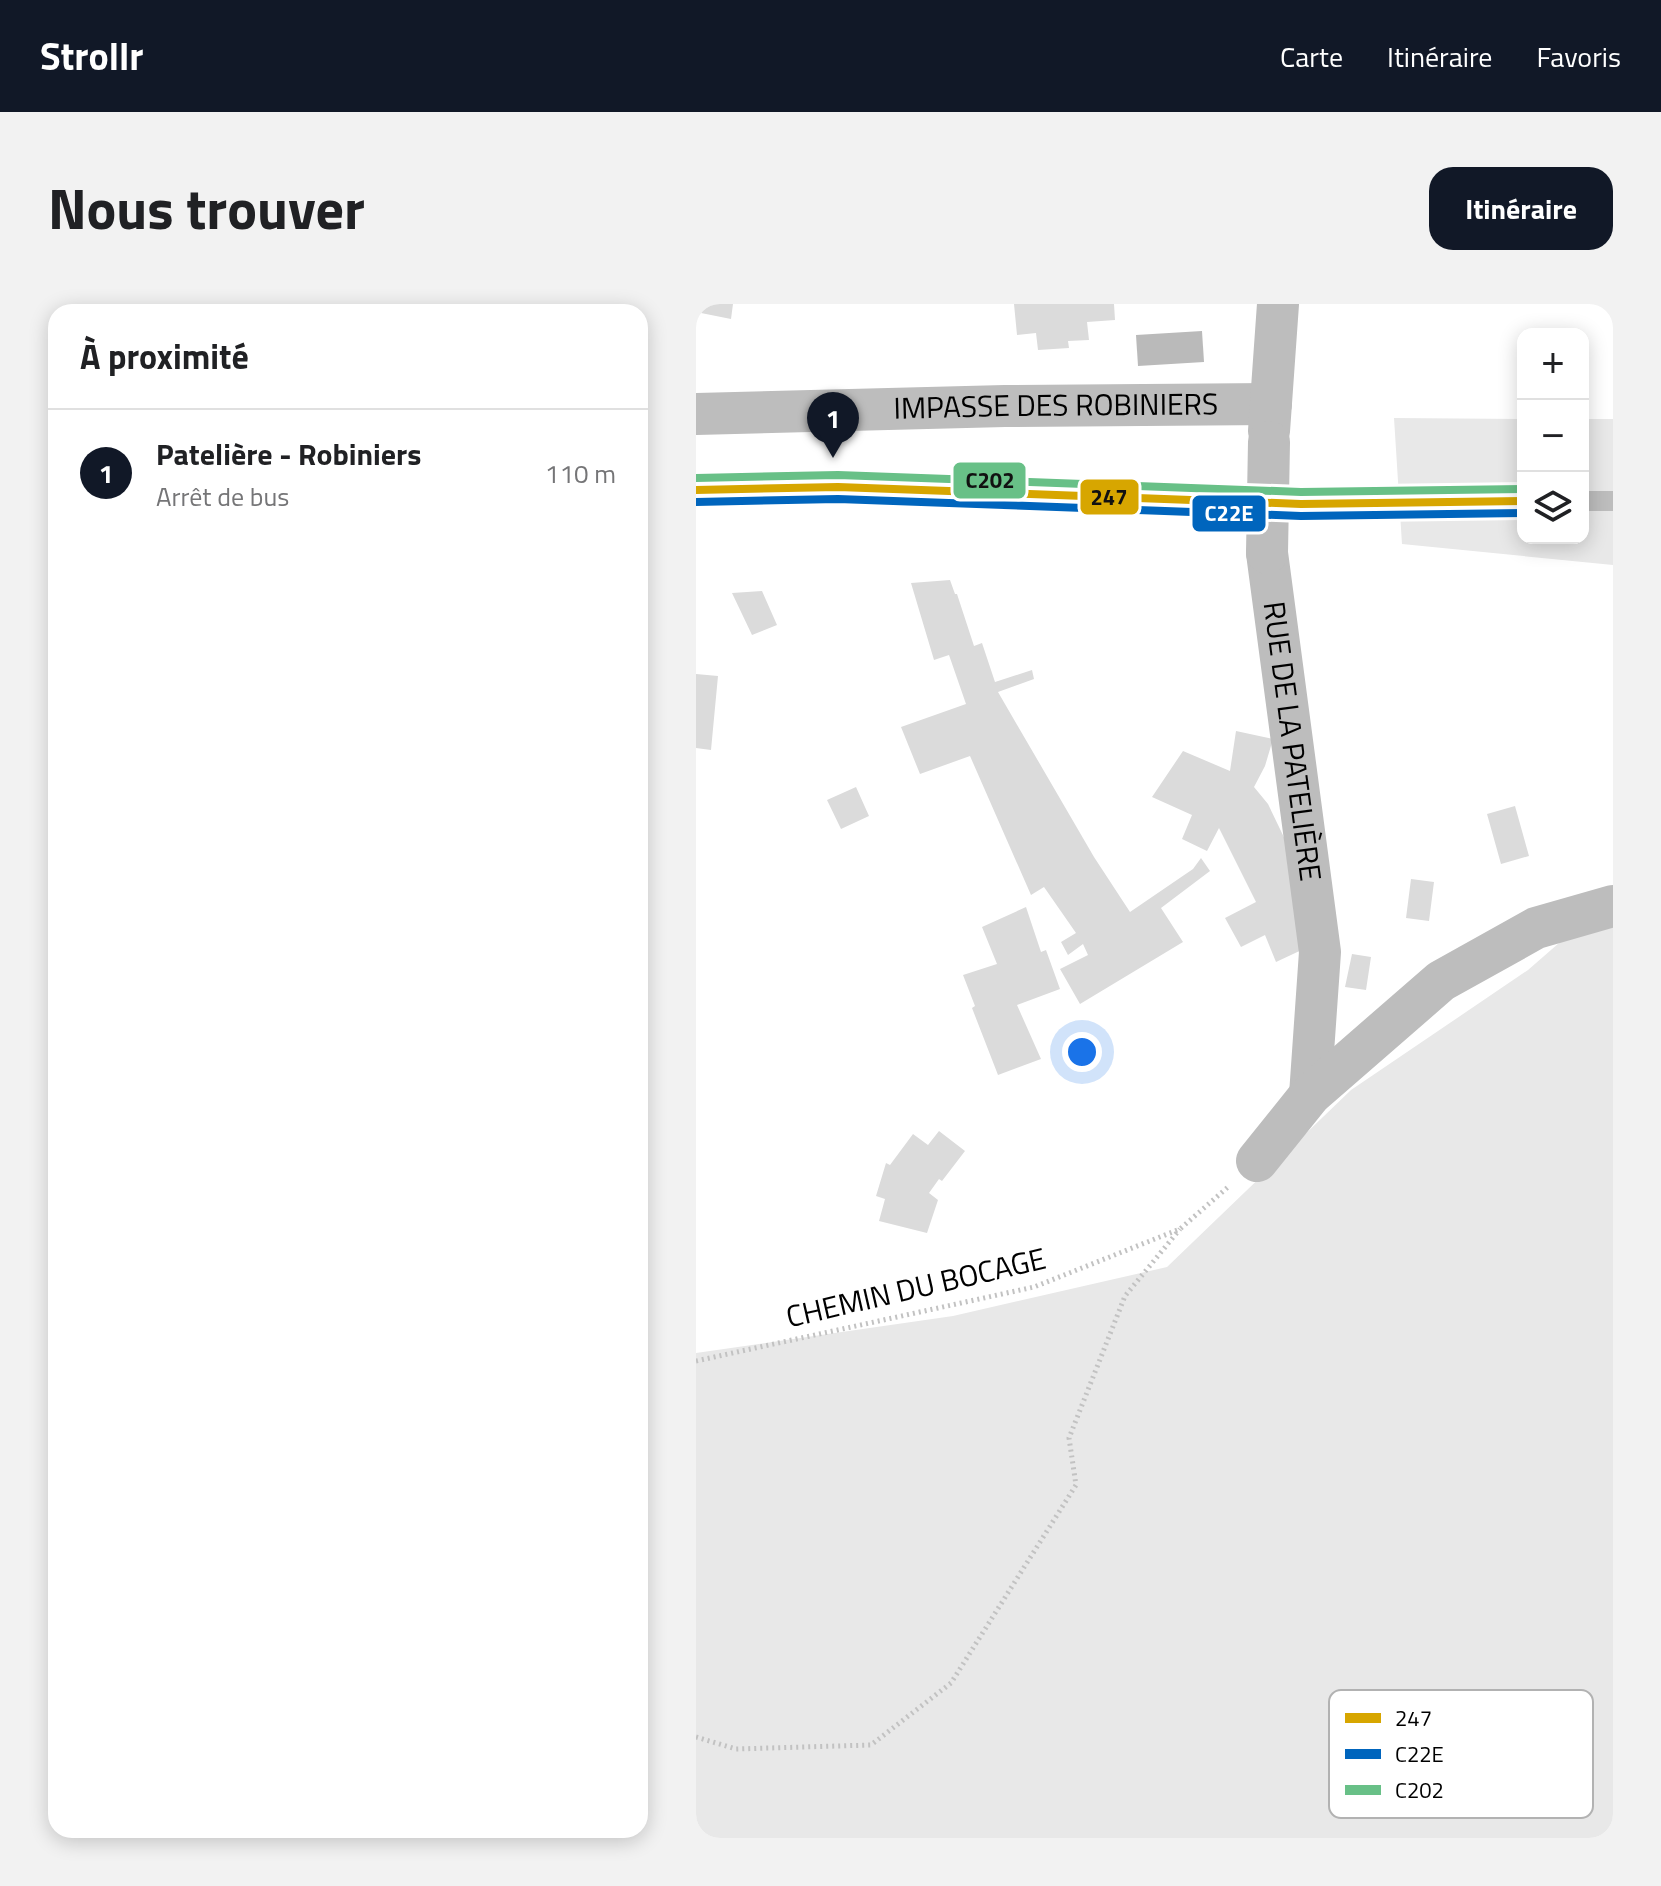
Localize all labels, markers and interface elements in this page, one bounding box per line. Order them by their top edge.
text: Strollr [40,27,143,85]
text: Carte [1280,35,1343,78]
text: Itinéraire [1387,35,1492,78]
text: Favoris [1536,35,1621,78]
text: Nous trouver [48,166,365,251]
button: Itinéraire [1429,167,1613,250]
map controls [1517,328,1589,544]
button: + [1517,328,1589,400]
text: À proximité [80,330,249,382]
street label: IMPASSE DES ROBINIERS [893,380,1218,431]
pin: 1 [807,392,859,458]
button: − [1517,400,1589,472]
text: Patelière - Robiniers [156,431,421,477]
text: 1 [99,454,113,493]
text: 110 m [545,454,616,493]
line badge: C202 [952,461,1027,500]
text: C202 [966,463,1014,497]
button: layers [1517,472,1589,544]
text: Arrêt de bus [156,477,289,516]
line badge: 247 [1079,478,1140,516]
text: 247 [1091,480,1127,514]
line badge: C22E [1191,494,1267,533]
text: C22E [1205,496,1253,530]
street label: RUE DE LA PATELIÈRE [1252,599,1334,884]
your location [1062,1032,1102,1072]
street label: CHEMIN DU BOCAGE [781,1235,1050,1339]
legend [1329,1690,1593,1818]
text: 247 [1395,1701,1432,1735]
text: C22E [1395,1737,1444,1771]
text: C202 [1395,1773,1444,1807]

